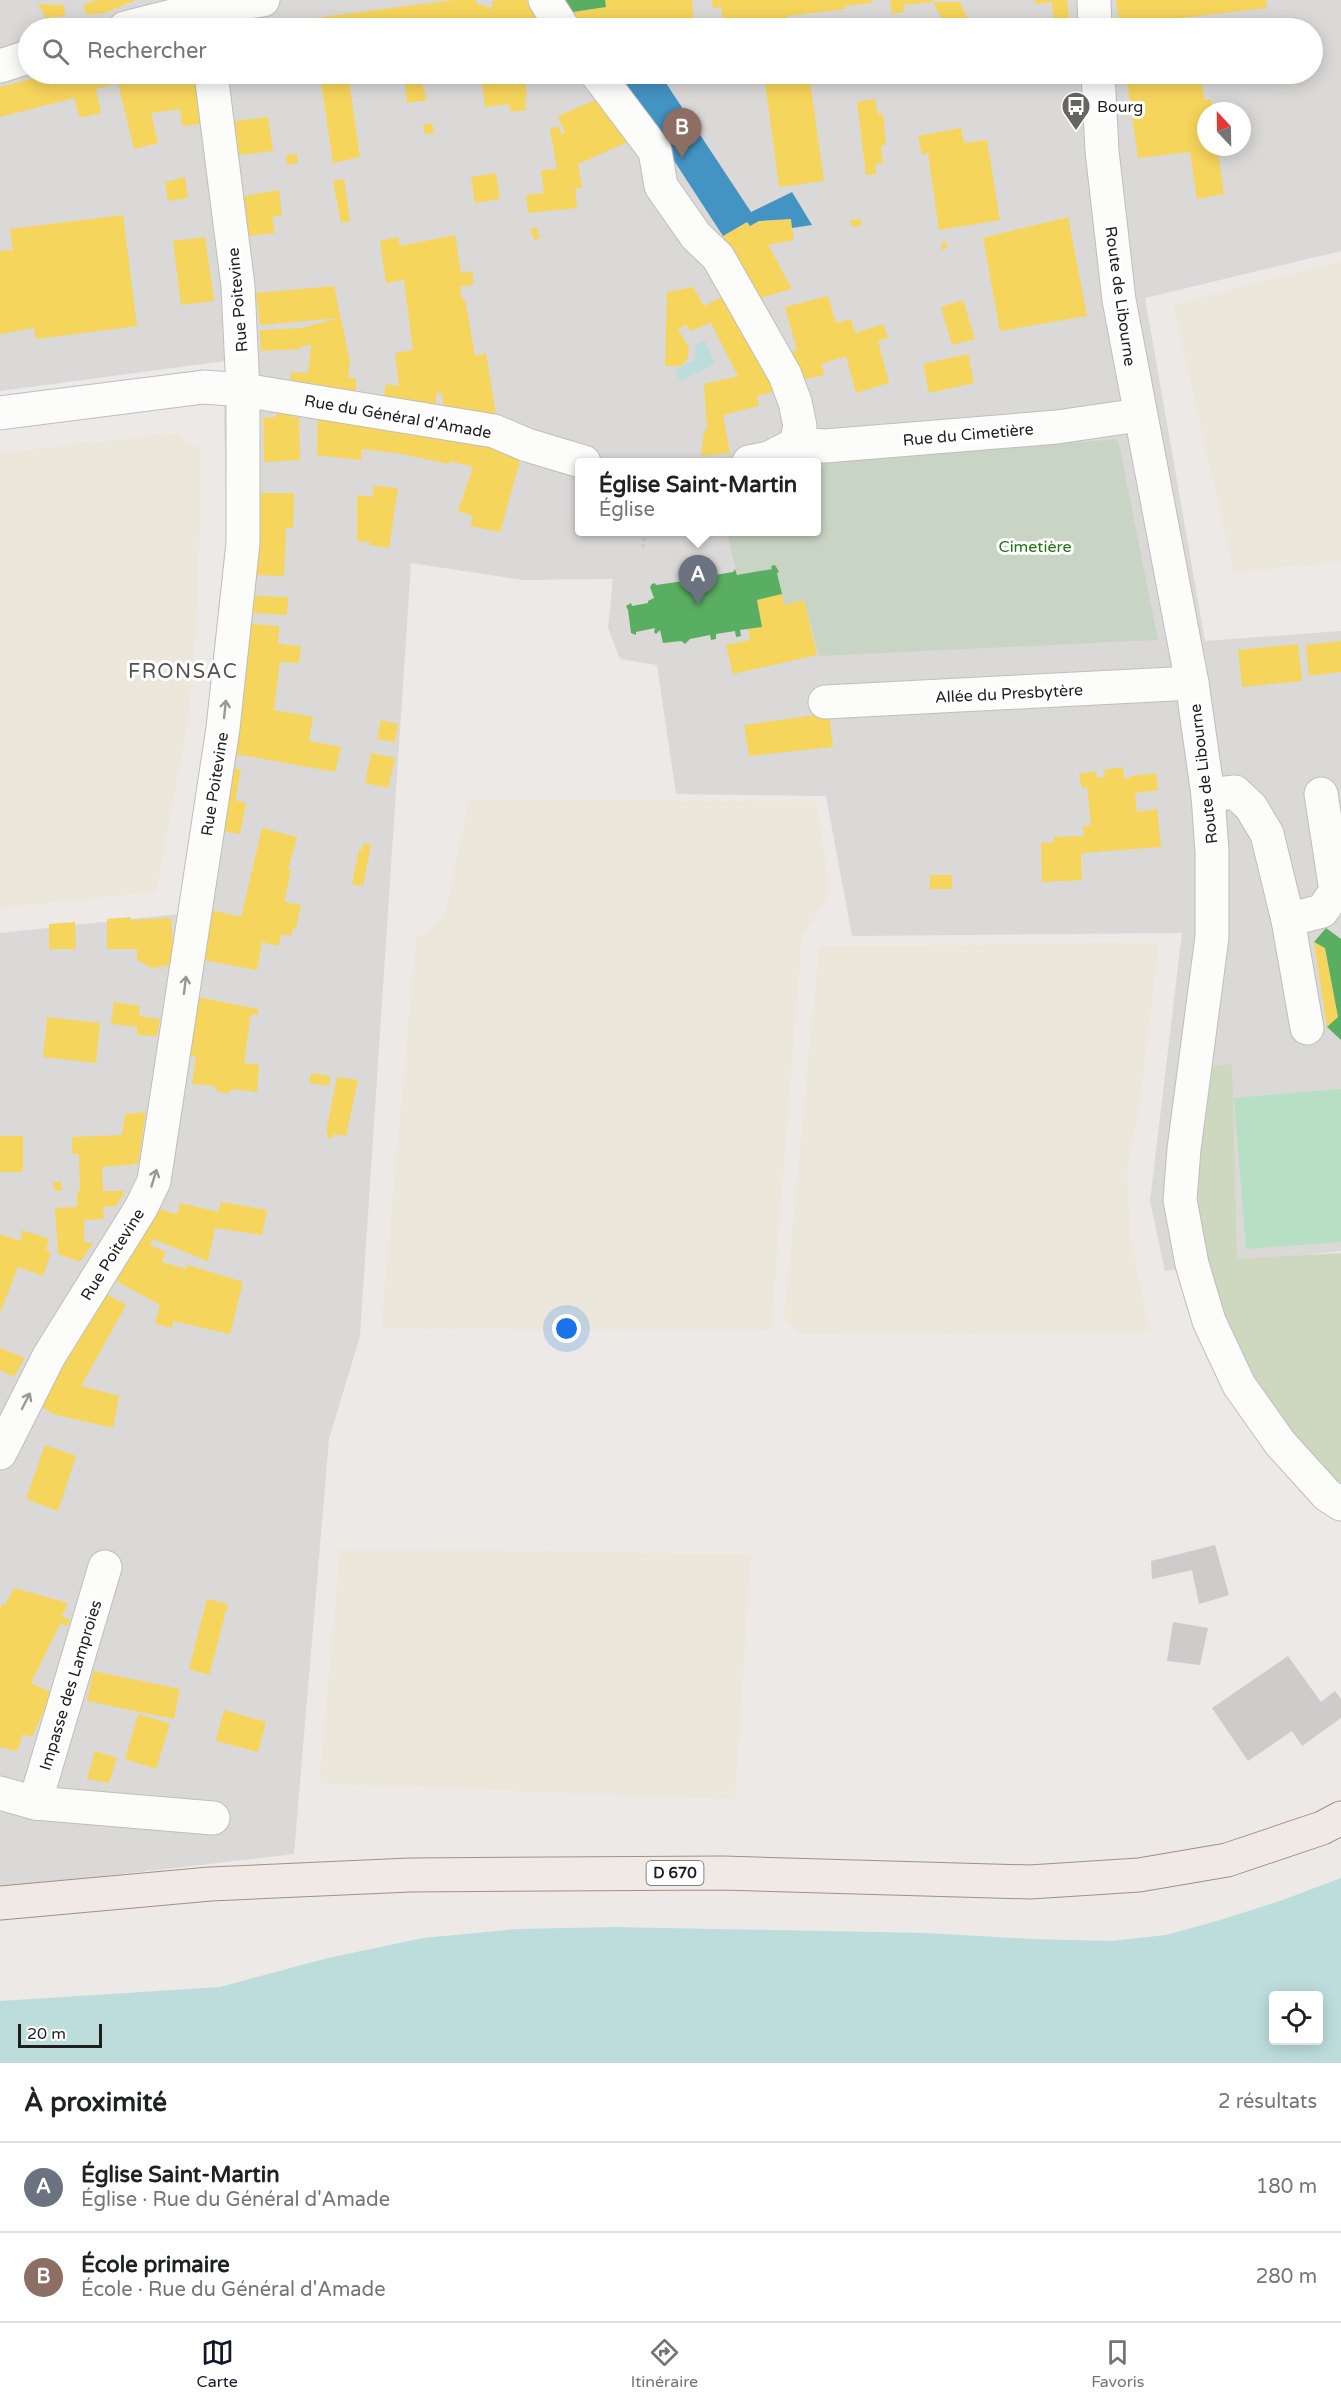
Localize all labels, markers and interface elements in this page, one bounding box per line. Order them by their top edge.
search box [18,18,1323,84]
icon: search [39,35,72,68]
text: Rechercher [87,38,207,64]
bus stop icon: Bourg [1060,90,1092,132]
place label: Bourg [1097,97,1143,117]
north arrow [1197,102,1251,156]
pin: B [662,108,702,158]
street label: Route de Libourne [1100,225,1140,367]
street label: Rue Poitevine [223,247,253,353]
street label: Rue du Général d'Amade [303,391,493,443]
street label: Rue du Cimetière [902,419,1034,451]
popup [575,458,821,536]
text: Église Saint-Martin [599,472,797,498]
text: Église [599,498,655,522]
park label: Cimetière [999,537,1071,557]
pin: A [678,556,718,605]
district label: FRONSAC [128,660,238,684]
street label: Allée du Presbytère [935,680,1084,708]
one-way arrow [220,700,231,720]
street label: Route de Libourne [1185,703,1223,845]
street label: Rue Poitevine [197,731,233,837]
one-way arrow [180,976,191,996]
one-way arrow [149,1169,160,1188]
street label: Rue Poitevine [77,1205,149,1304]
your location [552,1314,581,1343]
one-way arrow [21,1392,33,1410]
street label: Impasse des Lamproies [36,1598,106,1773]
road number: D 670 [646,1861,704,1885]
map controls [1269,1991,1323,2045]
button: locate [1269,1991,1323,2045]
scale bar [18,2021,102,2048]
text: 20 m [27,2024,66,2044]
text: À proximité [24,2087,167,2118]
text: 2 résultats [1218,2090,1317,2114]
text: Église Saint-Martin [81,2162,280,2188]
text: A [36,2175,51,2199]
text: 180 m [1256,2175,1317,2199]
text: Église · Rue du Général d'Amade [81,2188,390,2212]
text: École primaire [81,2252,230,2278]
text: B [37,2265,50,2289]
text: 280 m [1256,2265,1317,2289]
text: École · Rue du Général d'Amade [81,2278,386,2302]
tab: Carte [197,2336,238,2392]
tab: Itinéraire [631,2336,698,2392]
tab: Favoris [1091,2336,1144,2392]

